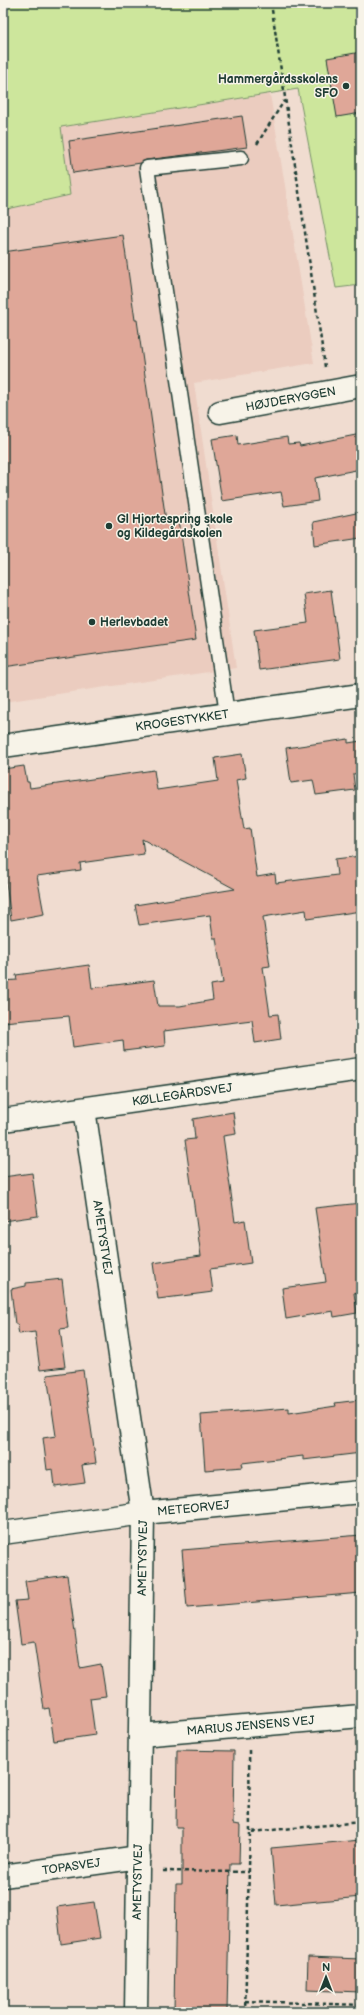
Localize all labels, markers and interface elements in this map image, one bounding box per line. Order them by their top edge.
place label: Hammergårdsskolens SFO [218,72,338,101]
marker: Hammergårdsskolens SFO [341,81,351,91]
street label: HØJDERYGGEN [245,383,337,415]
place label: Gl Hjortespring skole og Kildegårdskolen [117,512,233,541]
marker: Gl Hjortespring skole og Kildegårdskolen [104,521,114,531]
place label: Herlevbadet [100,615,168,630]
marker: Herlevbadet [87,617,97,627]
street label: KROGESTYKKET [135,706,231,735]
street label: KØLLEGÅRDSVEJ [131,1080,234,1109]
street label: AMETYSTVEJ [90,1199,116,1277]
street label: METEORVEJ [156,1497,231,1519]
street label: AMETYSTVEJ [135,1519,151,1596]
street label: MARIUS JENSENS VEJ [186,1712,316,1738]
street label: AMETYSTVEJ [130,1843,146,1920]
street label: TOPASVEJ [41,1855,102,1878]
north arrow [306,1957,346,1997]
text: N [322,1961,330,1974]

